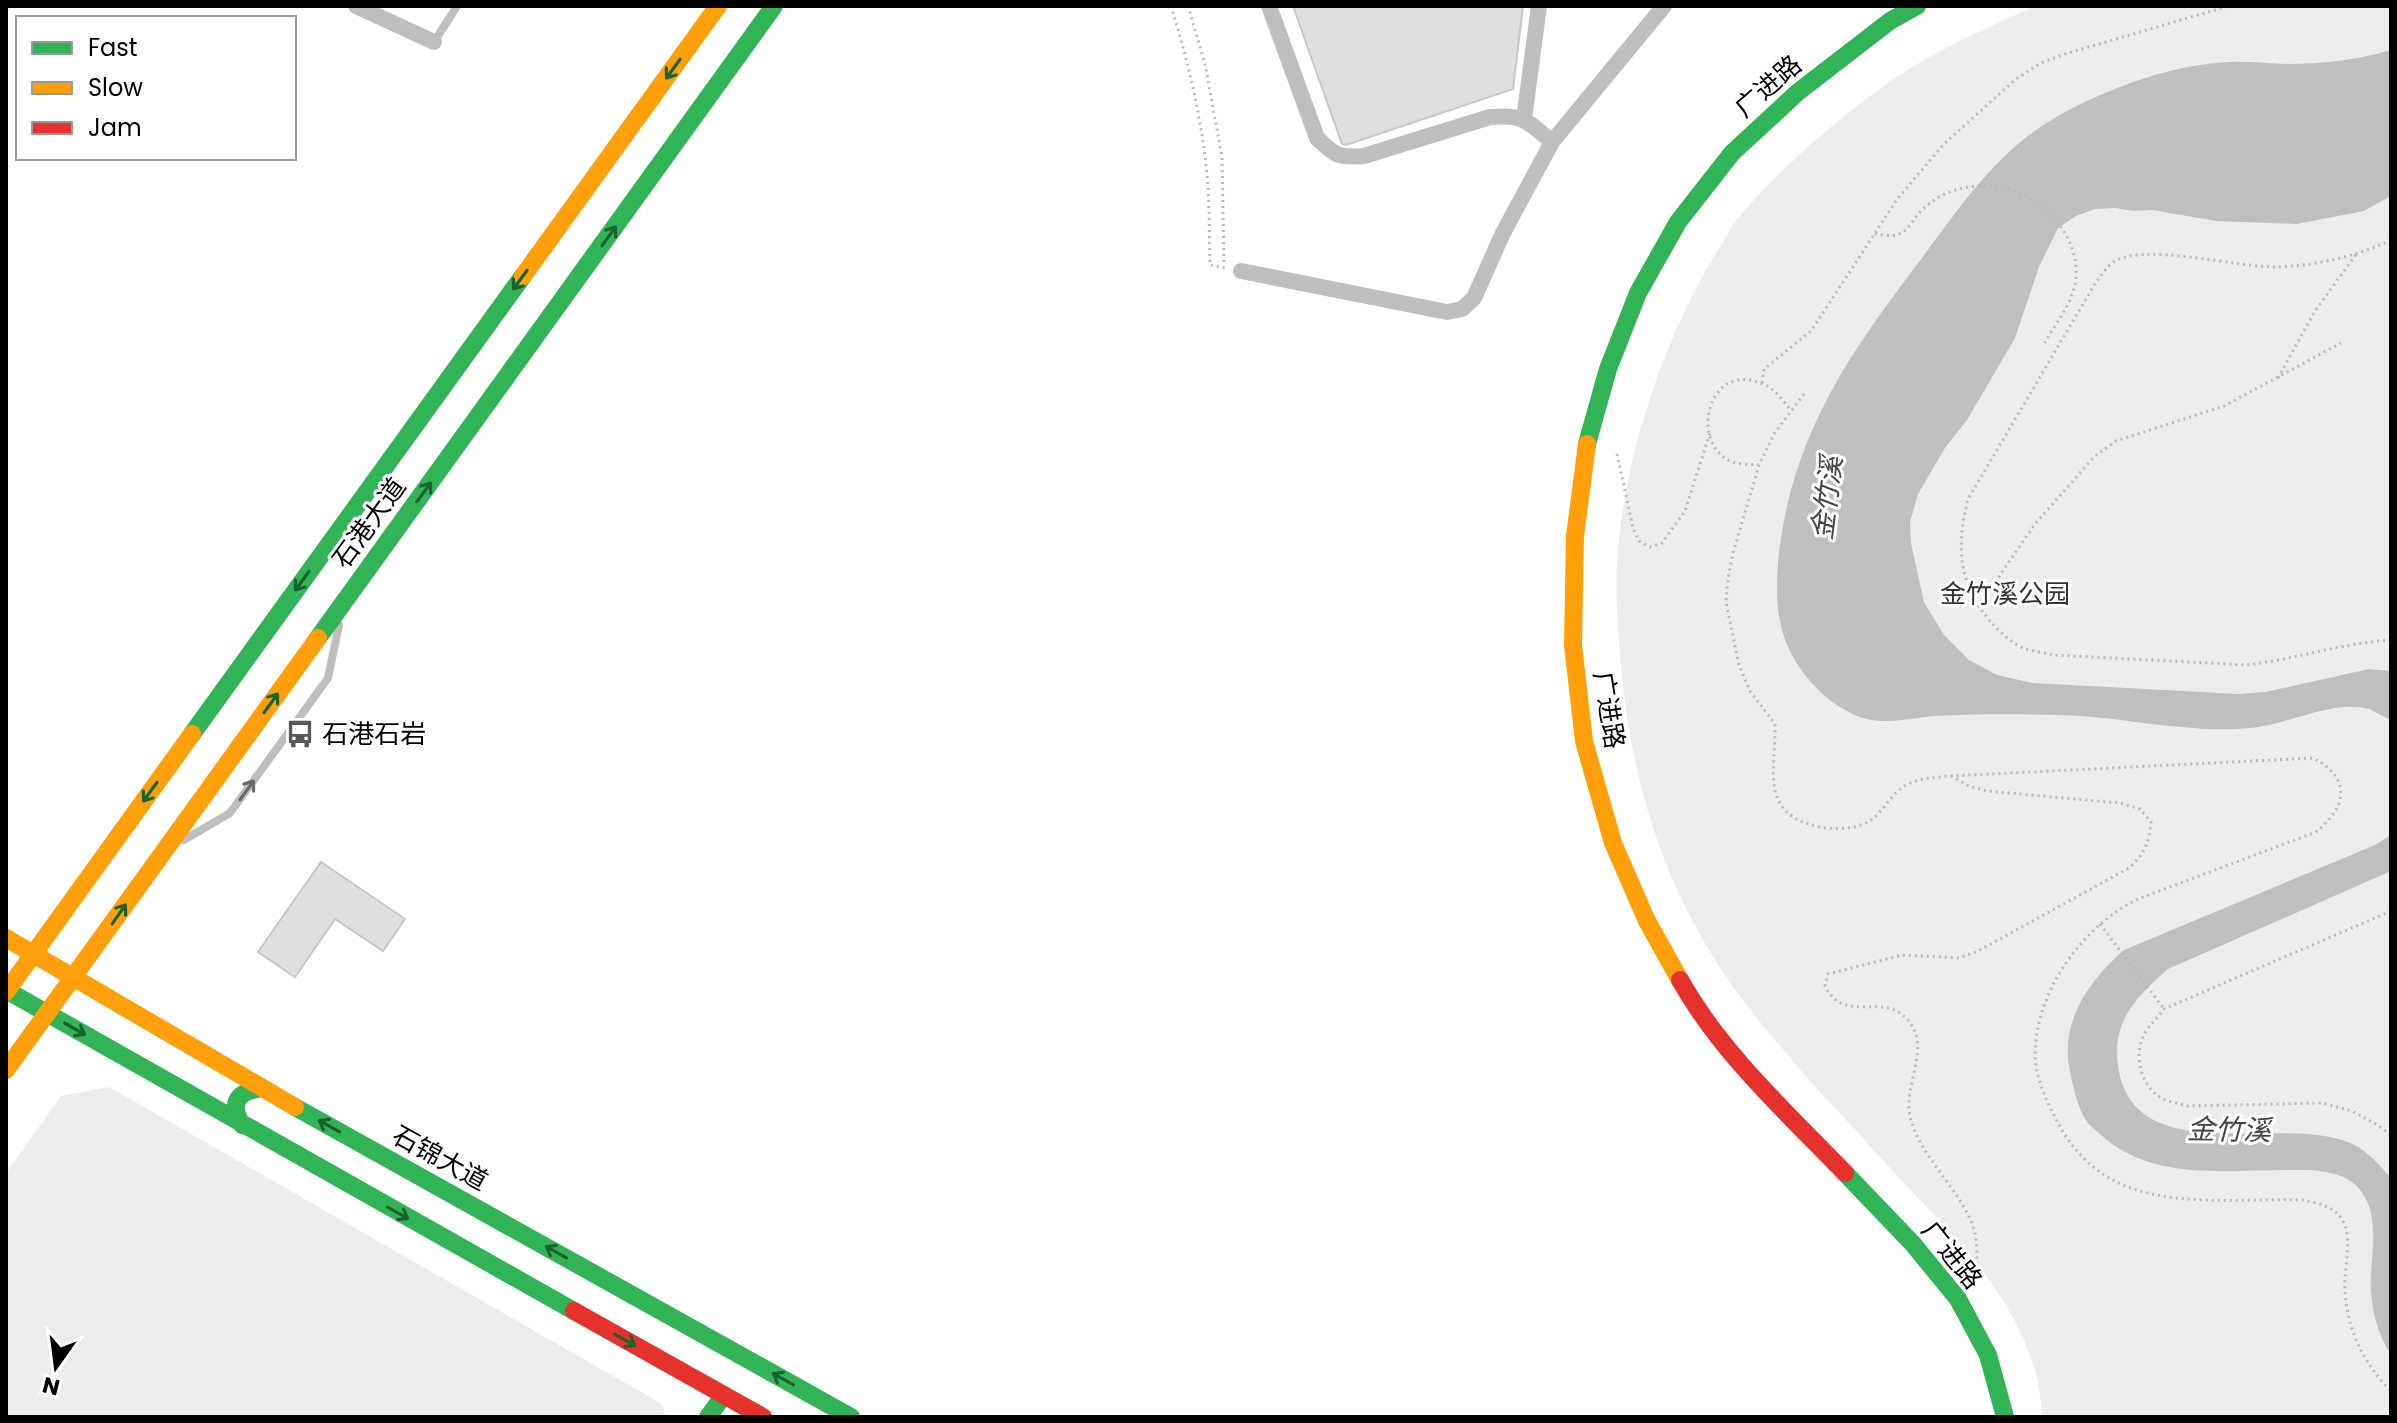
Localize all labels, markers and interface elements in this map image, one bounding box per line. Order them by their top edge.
legend [16,16,296,160]
text: Fast [88,31,138,64]
street label: 广进路 [1727,47,1809,125]
one-way arrow [664,58,681,80]
text: Slow [88,71,143,104]
text: Jam [88,111,142,144]
one-way arrow [600,226,617,247]
one-way arrow [512,268,528,290]
water label: 金竹溪 [1803,451,1852,542]
street label: 石港大道 [324,470,414,576]
one-way arrow [415,482,432,503]
one-way arrow [294,570,311,591]
park label: 金竹溪公园 [1940,576,2070,612]
street label: 广进路 [1585,669,1633,751]
one-way arrow [263,692,279,714]
place label: 石港石岩 [322,716,426,752]
bus stop icon: 石港石岩 [285,719,315,749]
one-way arrow [141,780,158,802]
one-way arrow [238,780,255,802]
one-way arrow [111,903,127,925]
one-way arrow [63,1021,86,1037]
water label: 金竹溪 [2187,1110,2274,1150]
one-way arrow [318,1117,341,1133]
street label: 石锦大道 [386,1117,494,1199]
one-way arrow [386,1205,410,1221]
street label: 广进路 [1913,1213,1991,1297]
one-way arrow [545,1244,568,1260]
north arrow [16,1327,96,1407]
one-way arrow [613,1332,636,1348]
text: N [40,1369,63,1403]
one-way arrow [772,1371,795,1387]

